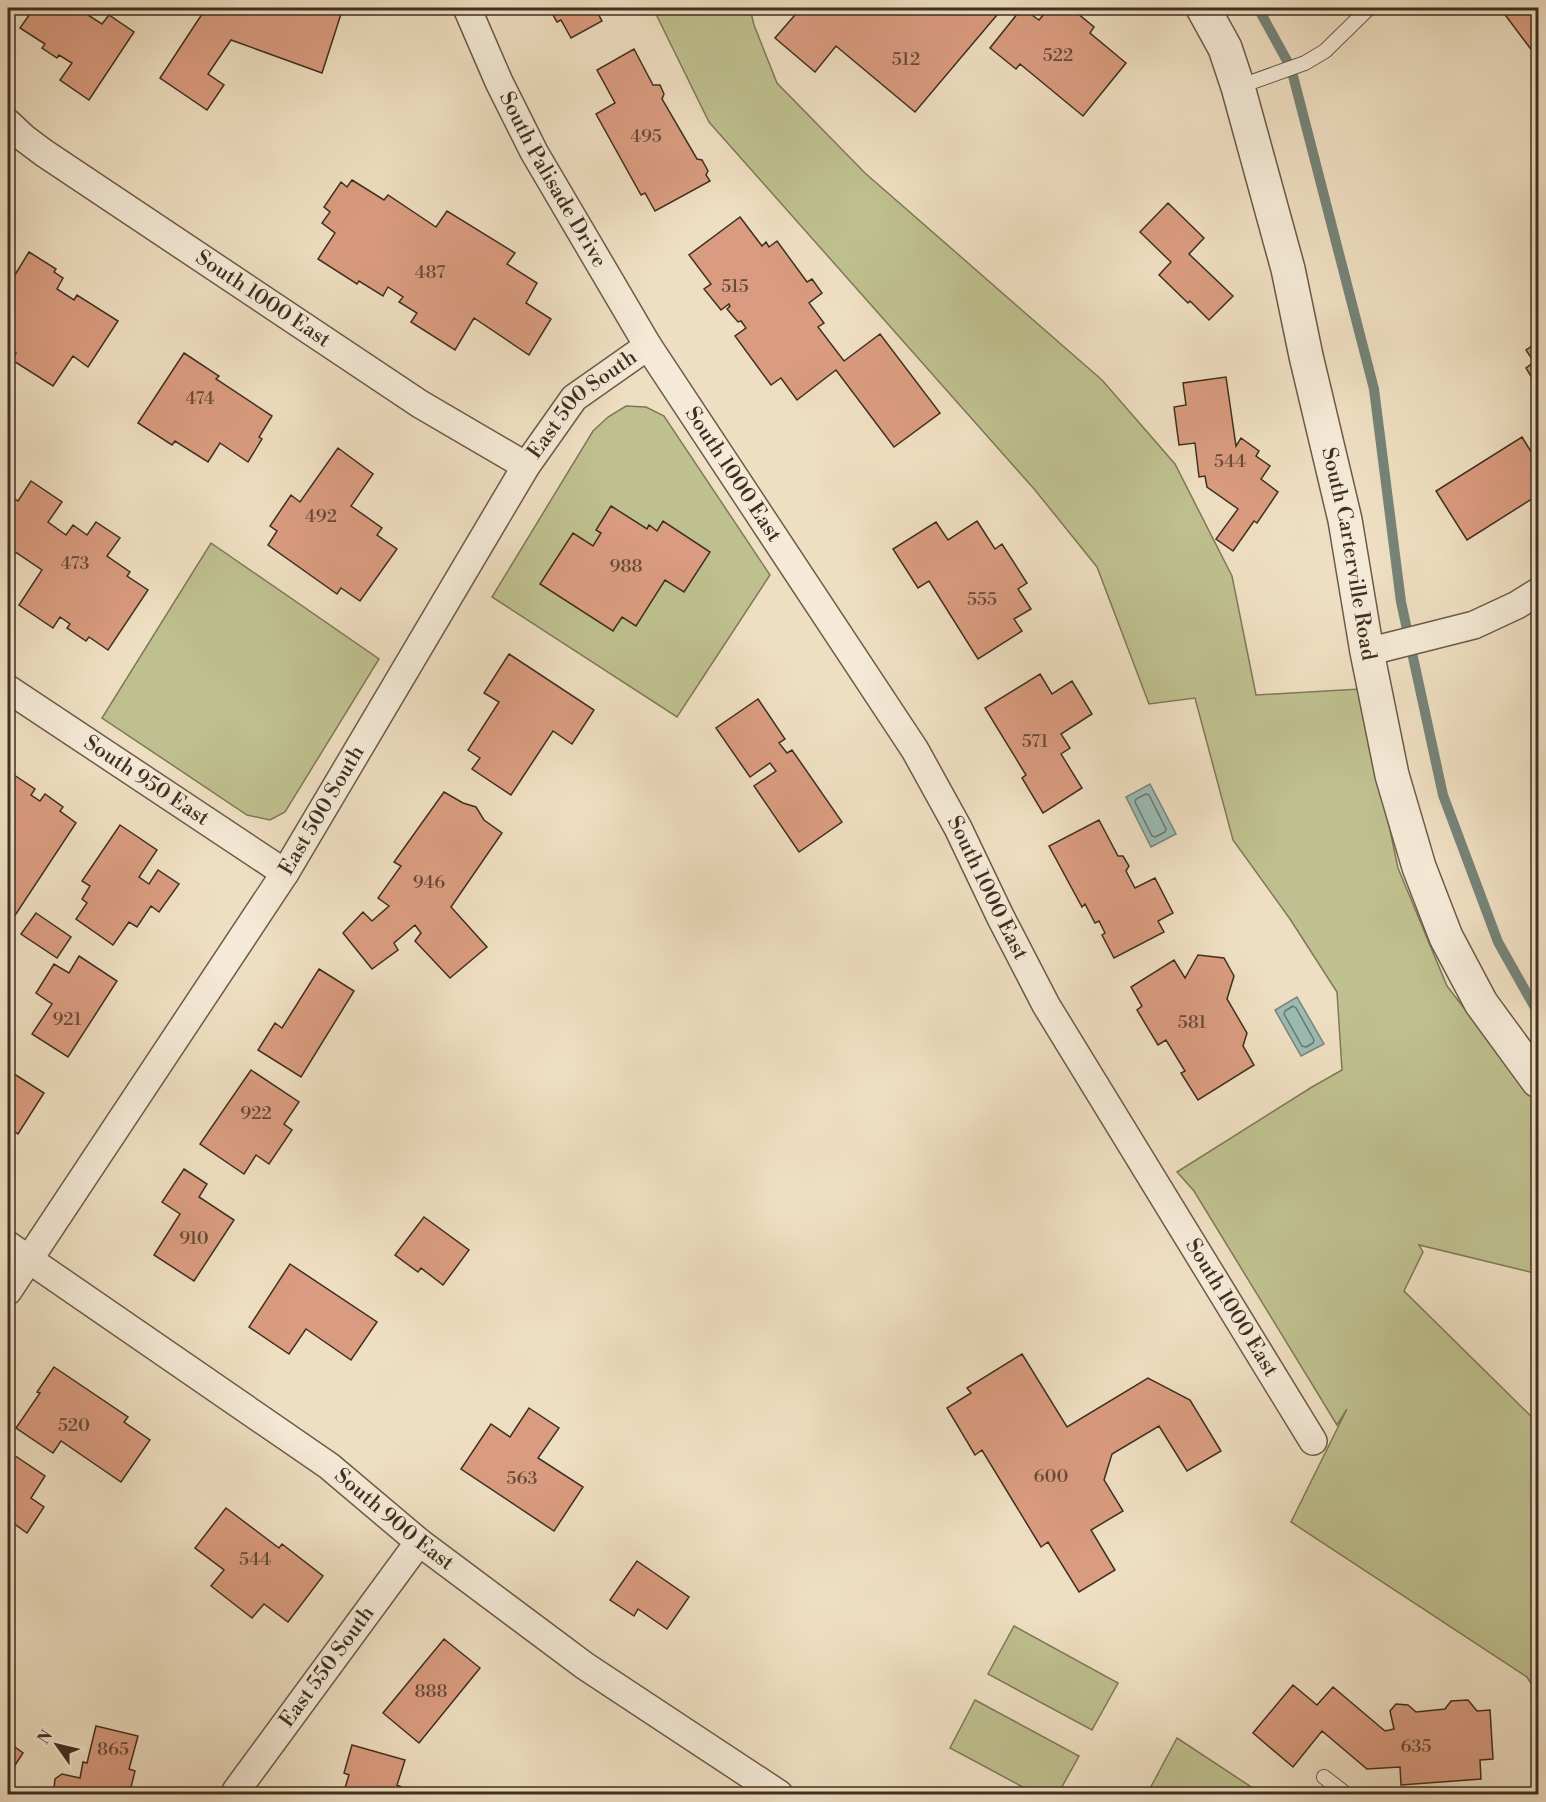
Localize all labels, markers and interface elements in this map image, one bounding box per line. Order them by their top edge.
house number: 522 [1043,44,1073,67]
house number: 512 [892,48,920,71]
street label: South Palisade Drive [493,87,612,272]
house number: 495 [630,125,662,148]
street label: South 1000 East [190,245,336,354]
house number: 487 [415,261,445,284]
house number: 515 [721,275,749,298]
street label: East 500 South [522,344,643,464]
house number: 474 [186,387,215,410]
street label: South 1000 East [679,402,787,548]
street label: South Carterville Road [1315,445,1381,663]
house number: 544 [1214,450,1246,473]
house number: 492 [305,505,337,528]
house number: 473 [61,552,89,575]
house number: 988 [610,555,642,578]
house number: 555 [967,588,997,611]
street label: South 950 East [79,730,214,832]
house number: 571 [1022,730,1049,753]
street label: East 500 South [274,741,371,880]
street label: South 1000 East [941,811,1034,965]
house number: 946 [413,871,445,894]
house number: 921 [52,1008,82,1031]
house number: 581 [1178,1011,1206,1034]
house number: 922 [240,1102,272,1125]
house number: 910 [179,1227,209,1250]
street label: South 1000 East [1179,1234,1284,1382]
house number: 520 [58,1414,90,1437]
street label: South 900 East [329,1463,459,1577]
house number: 600 [1034,1465,1068,1488]
house number: 563 [507,1467,537,1490]
house number: 544 [239,1548,271,1571]
street label: East 550 South [274,1601,381,1733]
house number: 888 [414,1680,448,1703]
north arrow [27,1715,87,1775]
text: N [34,1726,57,1748]
house number: 635 [1401,1735,1431,1758]
house number: 865 [97,1738,129,1761]

